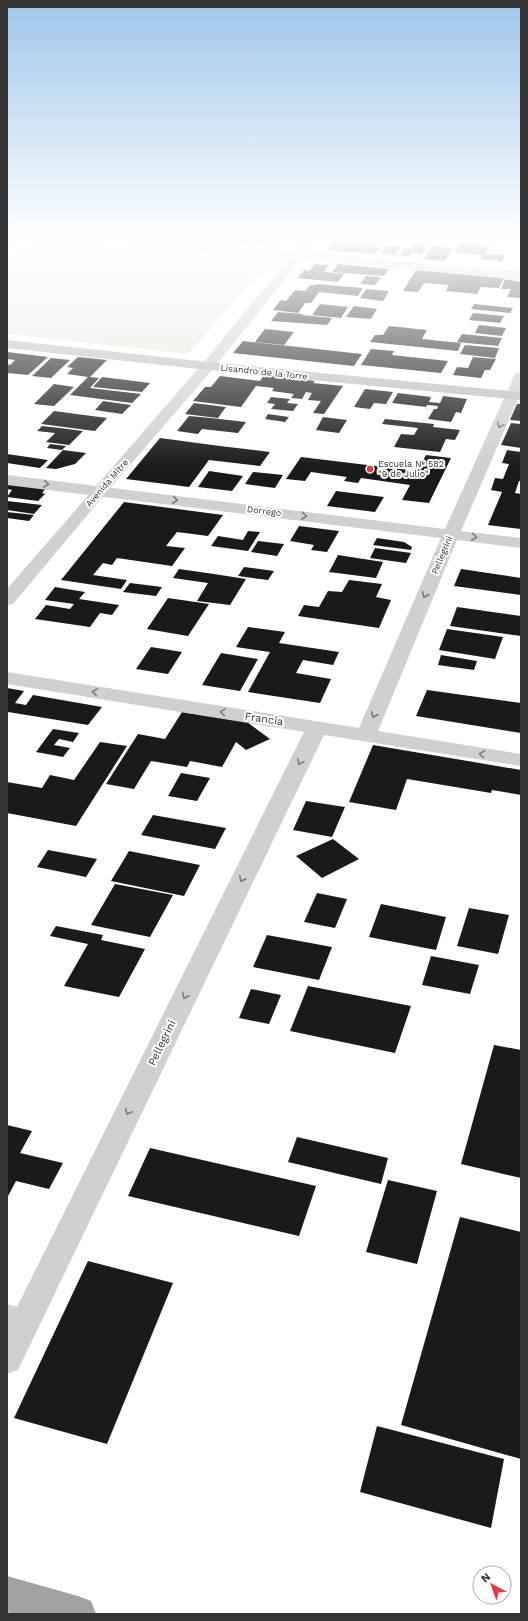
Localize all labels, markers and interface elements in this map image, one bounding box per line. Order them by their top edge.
street label: Lisandro de la Torre [220,362,308,382]
one-way arrow [497,421,505,428]
street label: Avenida Mitre [84,457,130,509]
place label: Escuela Nº 582 "9 de Julio" [378,459,444,479]
marker: Escuela Nº 582 "9 de Julio" [365,464,375,474]
one-way arrow [43,480,49,489]
one-way arrow [172,495,178,504]
street label: Dorrego [246,504,282,518]
one-way arrow [301,511,307,520]
one-way arrow [471,532,478,541]
street label: Pellegrini [430,535,454,575]
one-way arrow [422,591,430,599]
one-way arrow [91,688,98,697]
one-way arrow [220,708,226,717]
street label: Francia [244,710,284,728]
one-way arrow [371,710,379,718]
one-way arrow [479,750,486,759]
one-way arrow [297,758,305,766]
one-way arrow [240,875,247,882]
one-way arrow [182,991,190,999]
street label: Pellegrini [145,1018,179,1068]
one-way arrow [125,1108,133,1116]
north arrow [472,1565,512,1605]
text: N [478,1570,493,1585]

